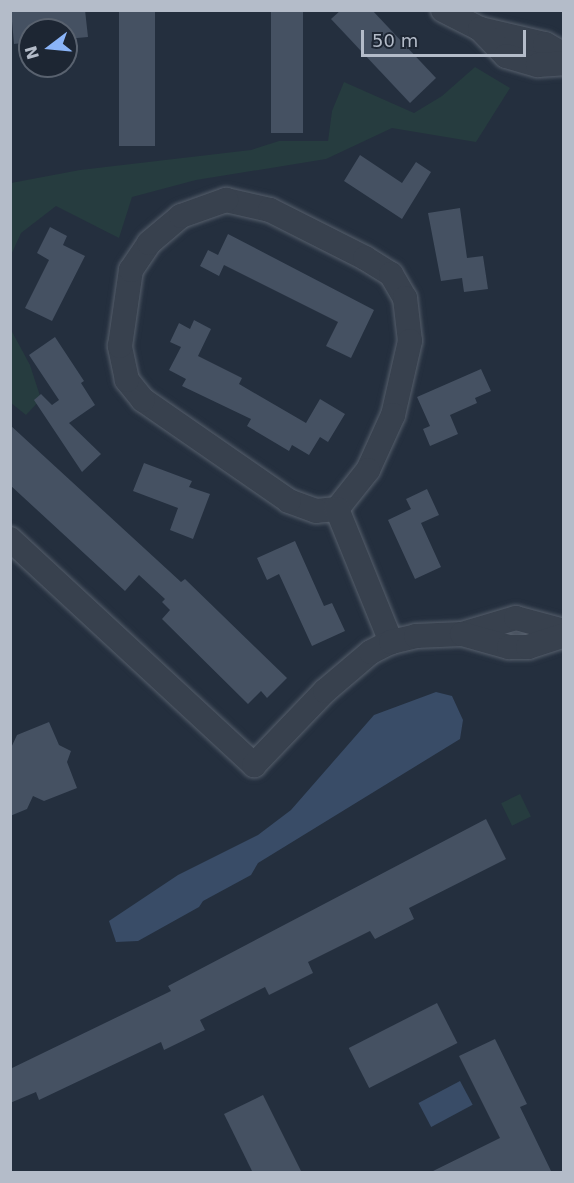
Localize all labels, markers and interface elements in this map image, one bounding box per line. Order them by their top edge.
north arrow [18,18,78,78]
scale bar [364,18,529,56]
text: 50 m [372,30,418,51]
text: N [21,44,43,62]

